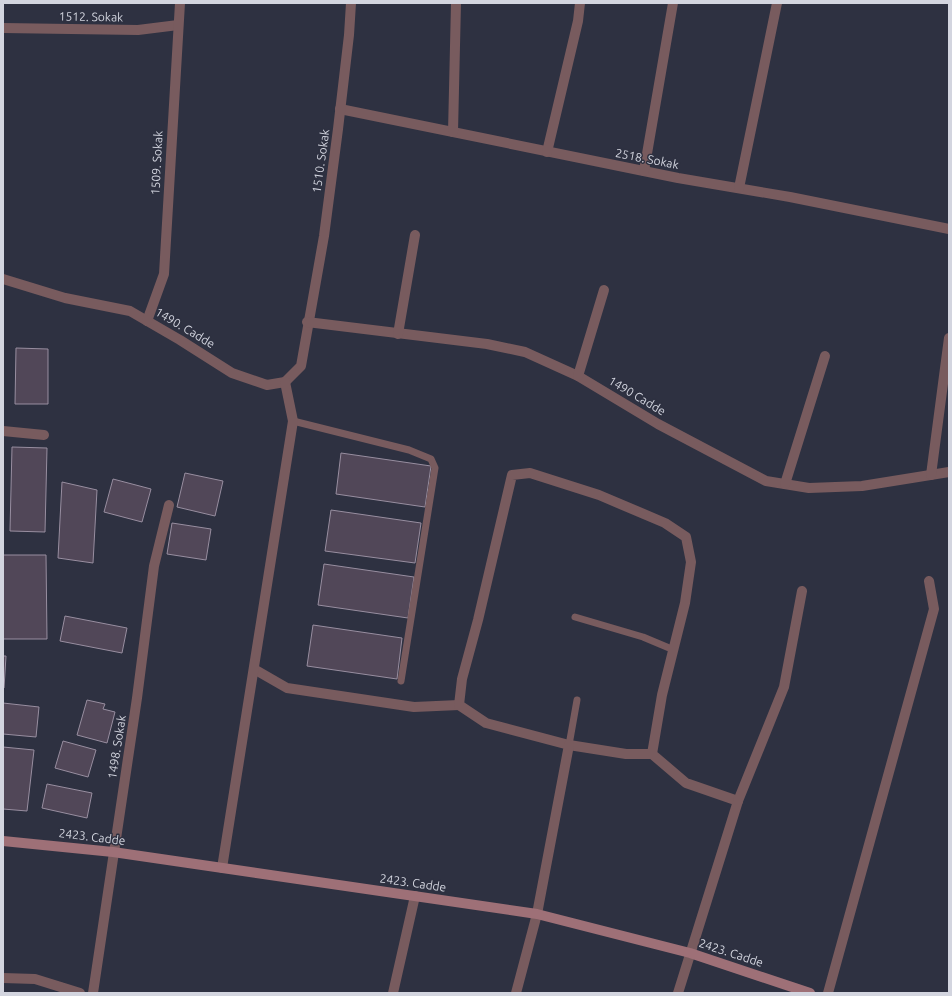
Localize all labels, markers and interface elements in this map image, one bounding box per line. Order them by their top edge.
street label: 1512. Sokak [59,9,123,24]
street label: 1510. Sokak [310,128,331,194]
street label: 1509. Sokak [148,130,165,195]
street label: 2518. Sokak [614,146,680,171]
street label: 1490. Cadde [153,305,217,350]
street label: 1490 Cadde [606,374,668,418]
street label: 1498. Sokak [105,714,128,780]
street label: 2423. Cadde [58,826,126,847]
street label: 2423. Cadde [379,871,447,894]
street label: 2423. Cadde [697,936,765,969]

